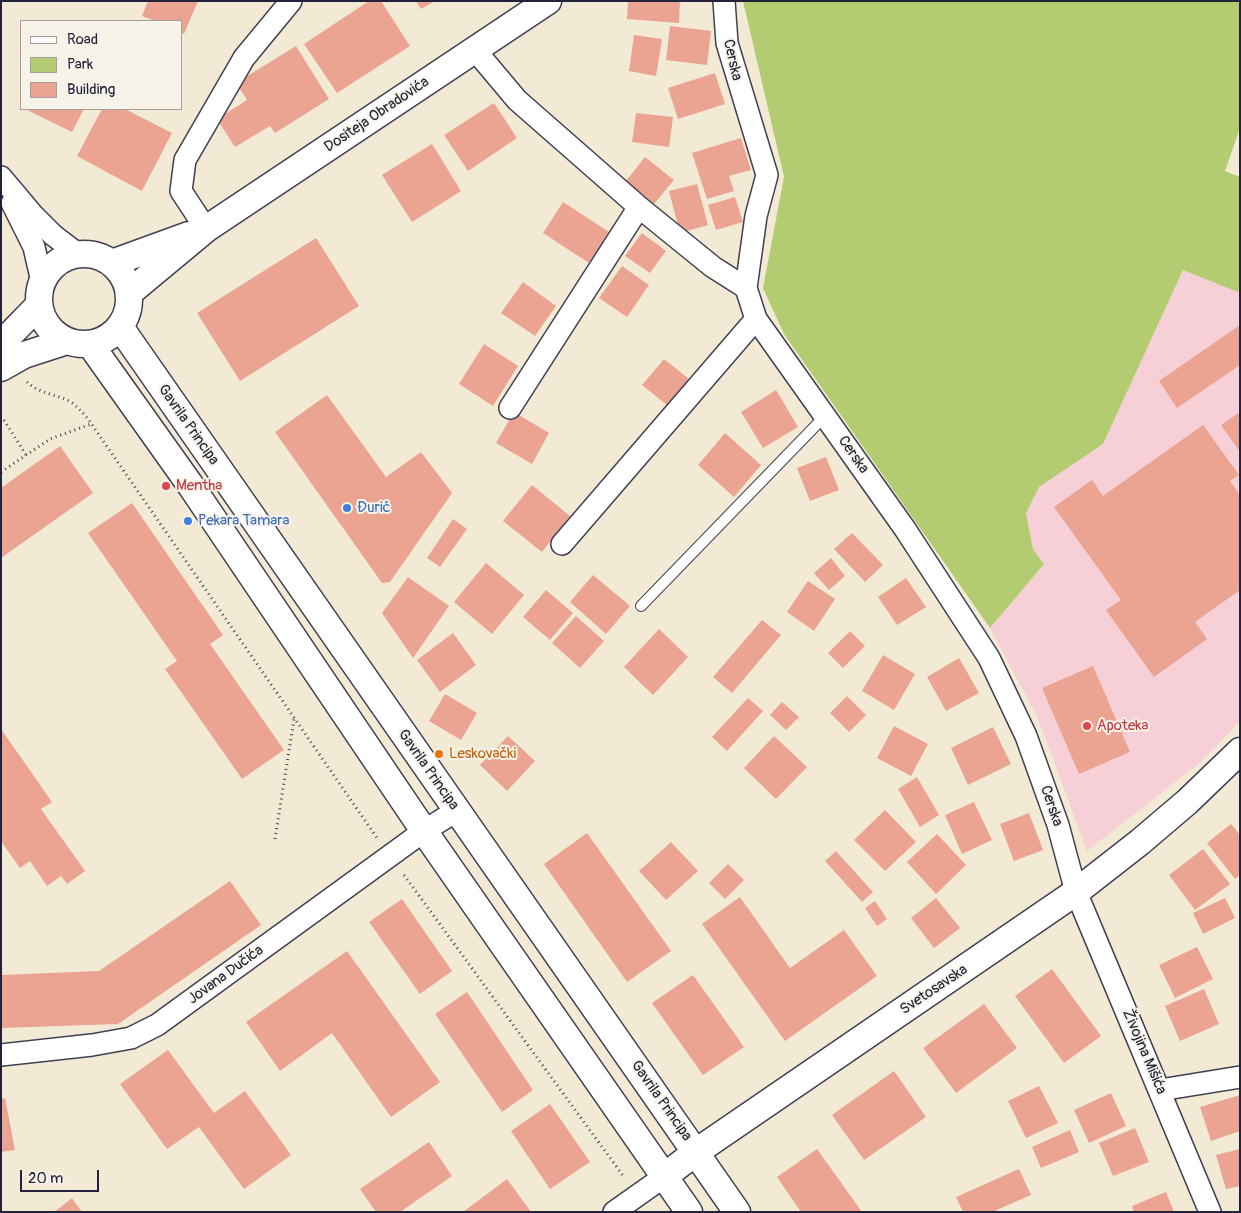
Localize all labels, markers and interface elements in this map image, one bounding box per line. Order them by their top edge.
legend [20,20,182,110]
text: Road [67,30,98,49]
street label: Cerska [719,38,745,82]
text: Park [67,55,93,74]
street label: Dositeja Obradovića [321,73,433,157]
text: Building [67,80,115,99]
street label: Gavrila Principa [154,381,222,469]
street label: Cerska [834,433,872,477]
place label: Mentha [176,477,222,495]
marker: Mentha [160,480,172,492]
place label: Đurić [357,499,390,517]
marker: Đurić [341,502,353,514]
place label: Pekara Tamara [198,512,290,530]
marker: Pekara Tamara [182,515,194,527]
place label: Apoteka [1097,717,1149,735]
marker: Apoteka [1081,720,1093,732]
street label: Gavrila Principa [394,726,462,814]
place label: Leskovački [449,745,516,763]
marker: Leskovački [433,748,445,760]
street label: Cerska [1036,783,1066,829]
street label: Jovana Dučića [185,942,267,1008]
street label: Svetosavska [897,961,971,1019]
street label: Živojina Mišića [1118,1007,1170,1097]
street label: Gavrila Principa [627,1057,695,1145]
scale bar [22,1160,101,1192]
text: 20 m [28,1169,63,1188]

